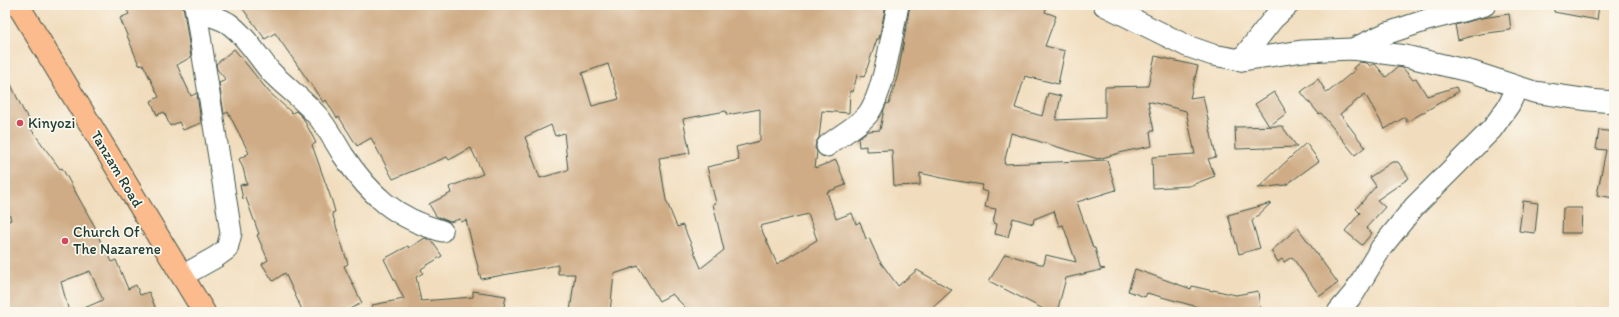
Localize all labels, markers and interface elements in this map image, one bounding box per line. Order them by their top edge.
place label: Kinyozi [28,114,75,132]
marker: Kinyozi [15,118,25,128]
street label: Tanzam Road [87,127,147,211]
place label: Church Of The Nazarene [73,223,161,258]
marker: Church Of The Nazarene [60,236,70,246]

